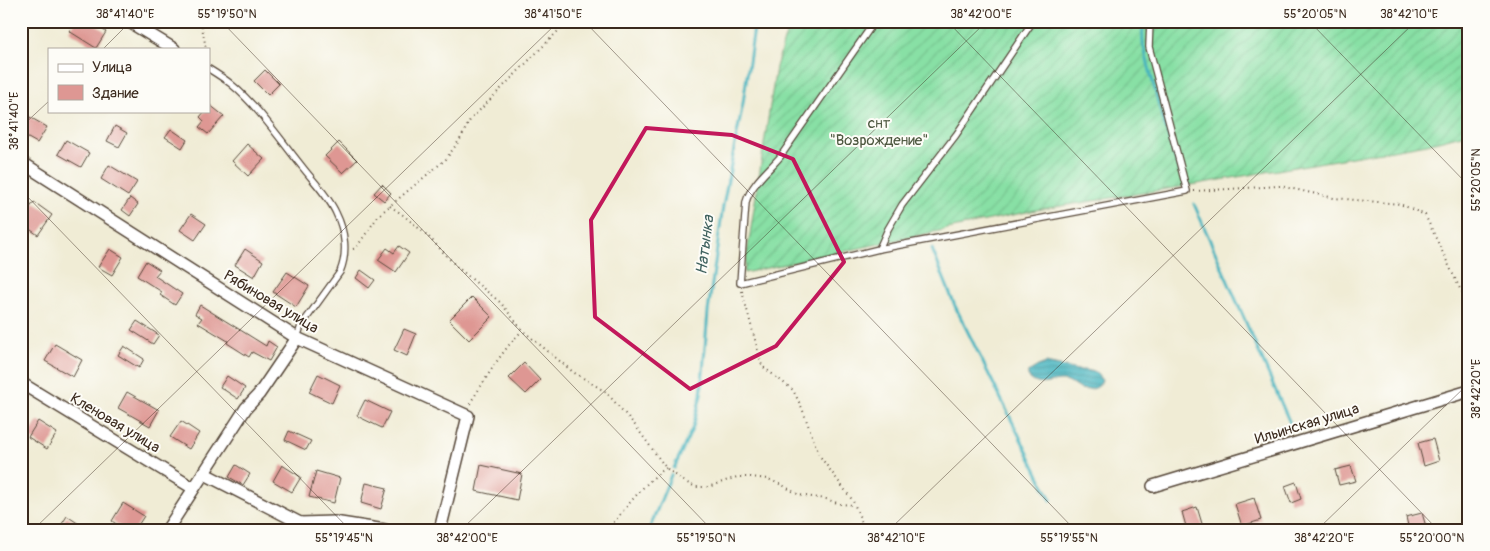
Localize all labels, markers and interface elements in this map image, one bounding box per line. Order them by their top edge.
text: 38°41'40"E [96,7,154,22]
text: 55°19'50"N [197,7,257,22]
text: 38°41'50"E [524,7,582,22]
text: 38°42'00"E [950,7,1012,22]
text: 55°20'05"N [1283,7,1347,22]
text: 38°42'10"E [1380,7,1438,22]
legend [48,48,210,112]
text: Улица [92,58,132,77]
text: Здание [92,84,139,103]
text: 38°41'40"E [7,92,22,150]
park label: снт "Возрождение" [830,114,928,150]
text: 55°20'05"N [1469,148,1484,212]
water label: Натынка [691,213,719,276]
street label: Рябиновая улица [220,266,322,338]
text: 38°42'20"E [1469,359,1484,419]
street label: Кленовая улица [67,389,163,457]
street label: Ильинская улица [1253,399,1361,449]
text: 55°19'45"N [315,531,373,546]
text: 38°42'00"E [436,531,498,546]
text: 55°19'50"N [676,531,736,546]
text: 38°42'10"E [867,531,925,546]
text: 55°19'55"N [1040,531,1098,546]
text: 38°42'20"E [1294,531,1354,546]
text: 55°20'00"N [1400,531,1464,546]

